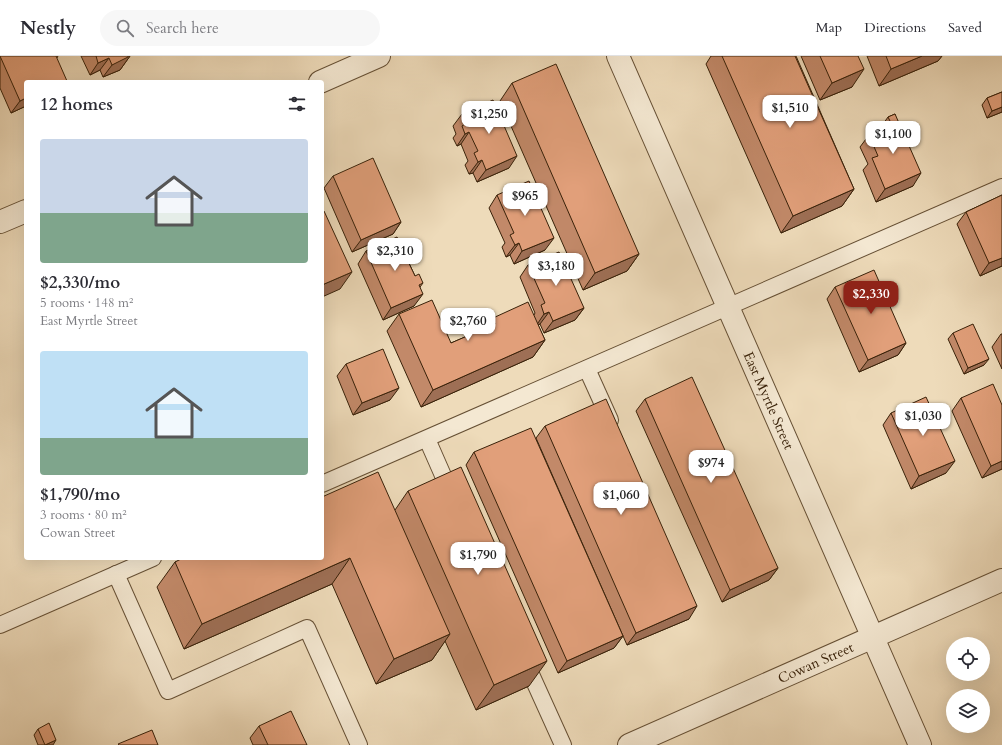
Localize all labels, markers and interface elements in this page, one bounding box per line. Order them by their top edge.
search box [100,10,380,46]
text: Nestly [20,15,76,41]
icon: search [114,17,136,39]
text: Search here [146,18,219,38]
text: Map [816,18,842,37]
text: Directions [864,18,926,37]
text: Saved [948,18,982,37]
text: 12 homes [40,93,113,116]
icon: filters [286,93,308,115]
pin: $1,510 [757,95,823,129]
text: $1,510 [771,99,809,117]
pin: $1,250 [456,101,522,135]
text: $1,250 [470,105,508,123]
pin: $1,100 [860,121,926,155]
text: $1,100 [874,125,912,143]
icon: home [138,165,210,237]
pin: $965 [501,183,549,217]
text: $965 [512,187,538,205]
pin: $2,310 [362,238,428,272]
text: $2,310 [376,242,414,260]
pin: $3,180 [523,253,589,287]
text: $3,180 [537,257,575,275]
text: $2,330/mo [40,271,120,294]
pin: $2,330 [838,281,904,315]
text: $2,330 [852,285,890,303]
text: 5 rooms · 148 m² [40,294,133,312]
pin: $2,760 [435,308,501,342]
text: East Myrtle Street [40,312,138,330]
text: $2,760 [449,312,487,330]
street label: East Myrtle Street [739,348,799,453]
icon: home [138,377,210,449]
pin: $1,030 [890,403,956,437]
text: $1,030 [904,407,942,425]
pin: $974 [687,450,735,484]
text: $974 [698,454,724,472]
pin: $1,060 [588,482,654,516]
text: $1,790/mo [40,483,120,506]
text: $1,060 [602,486,640,504]
text: 3 rooms · 80 m² [40,506,127,524]
text: Cowan Street [40,524,115,542]
pin: $1,790 [445,542,511,576]
text: $1,790 [459,546,497,564]
street label: Cowan Street [775,637,857,688]
map controls [946,637,990,733]
button: locate [946,637,990,681]
button: layers [946,689,990,733]

